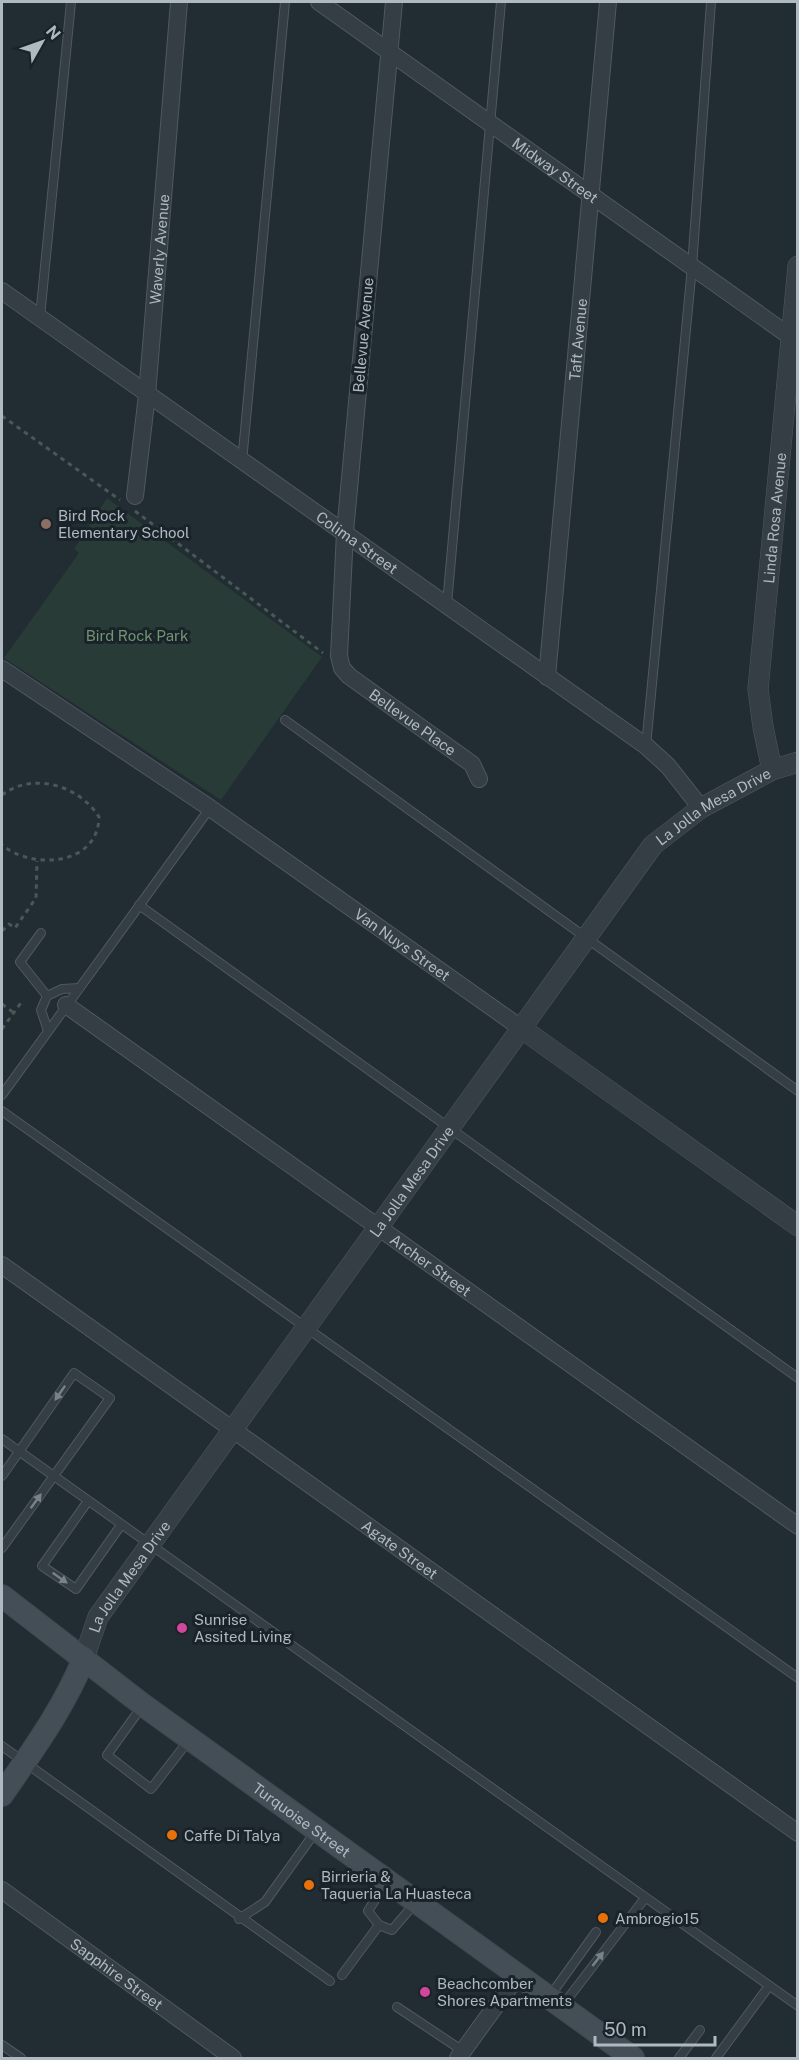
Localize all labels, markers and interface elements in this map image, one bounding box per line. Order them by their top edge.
north arrow [12,12,72,72]
text: N [42,22,64,44]
street label: Midway Street [509,134,602,206]
street label: Waverly Avenue [146,193,172,305]
street label: Bellevue Avenue [350,277,376,393]
street label: Taft Avenue [565,297,590,381]
street label: Linda Rosa Avenue [760,452,789,584]
place label: Bird Rock Elementary School [58,507,190,541]
street label: Colima Street [313,507,401,577]
marker: Bird Rock Elementary School [39,517,53,531]
park label: Bird Rock Park [86,627,188,644]
street label: Bellevue Place [366,685,460,759]
street label: La Jolla Mesa Drive [652,764,773,848]
street label: Van Nuys Street [351,905,454,984]
street label: La Jolla Mesa Drive [366,1122,457,1240]
street label: Archer Street [387,1230,475,1299]
one-way arrow [54,1385,66,1401]
one-way arrow [30,1493,42,1509]
street label: Agate Street [359,1516,441,1582]
street label: La Jolla Mesa Drive [85,1517,173,1635]
one-way arrow [52,1572,68,1583]
place label: Sunrise Assited Living [194,1611,292,1645]
marker: Sunrise Assited Living [175,1621,189,1635]
street label: Turquoise Street [250,1779,354,1860]
place label: Caffe Di Talya [184,1827,280,1844]
marker: Caffe Di Talya [165,1828,179,1842]
place label: Birrieria & Taqueria La Huasteca [321,1868,472,1902]
marker: Birrieria & Taqueria La Huasteca [302,1878,316,1892]
place label: Ambrogio15 [615,1910,699,1927]
marker: Ambrogio15 [596,1911,610,1925]
street label: Sapphire Street [67,1934,167,2013]
one-way arrow [592,1952,604,1967]
place label: Beachcomber Shores Apartments [437,1975,572,2009]
marker: Beachcomber Shores Apartments [418,1985,432,1999]
scale bar [595,2009,715,2047]
text: 50 m [604,2019,647,2040]

